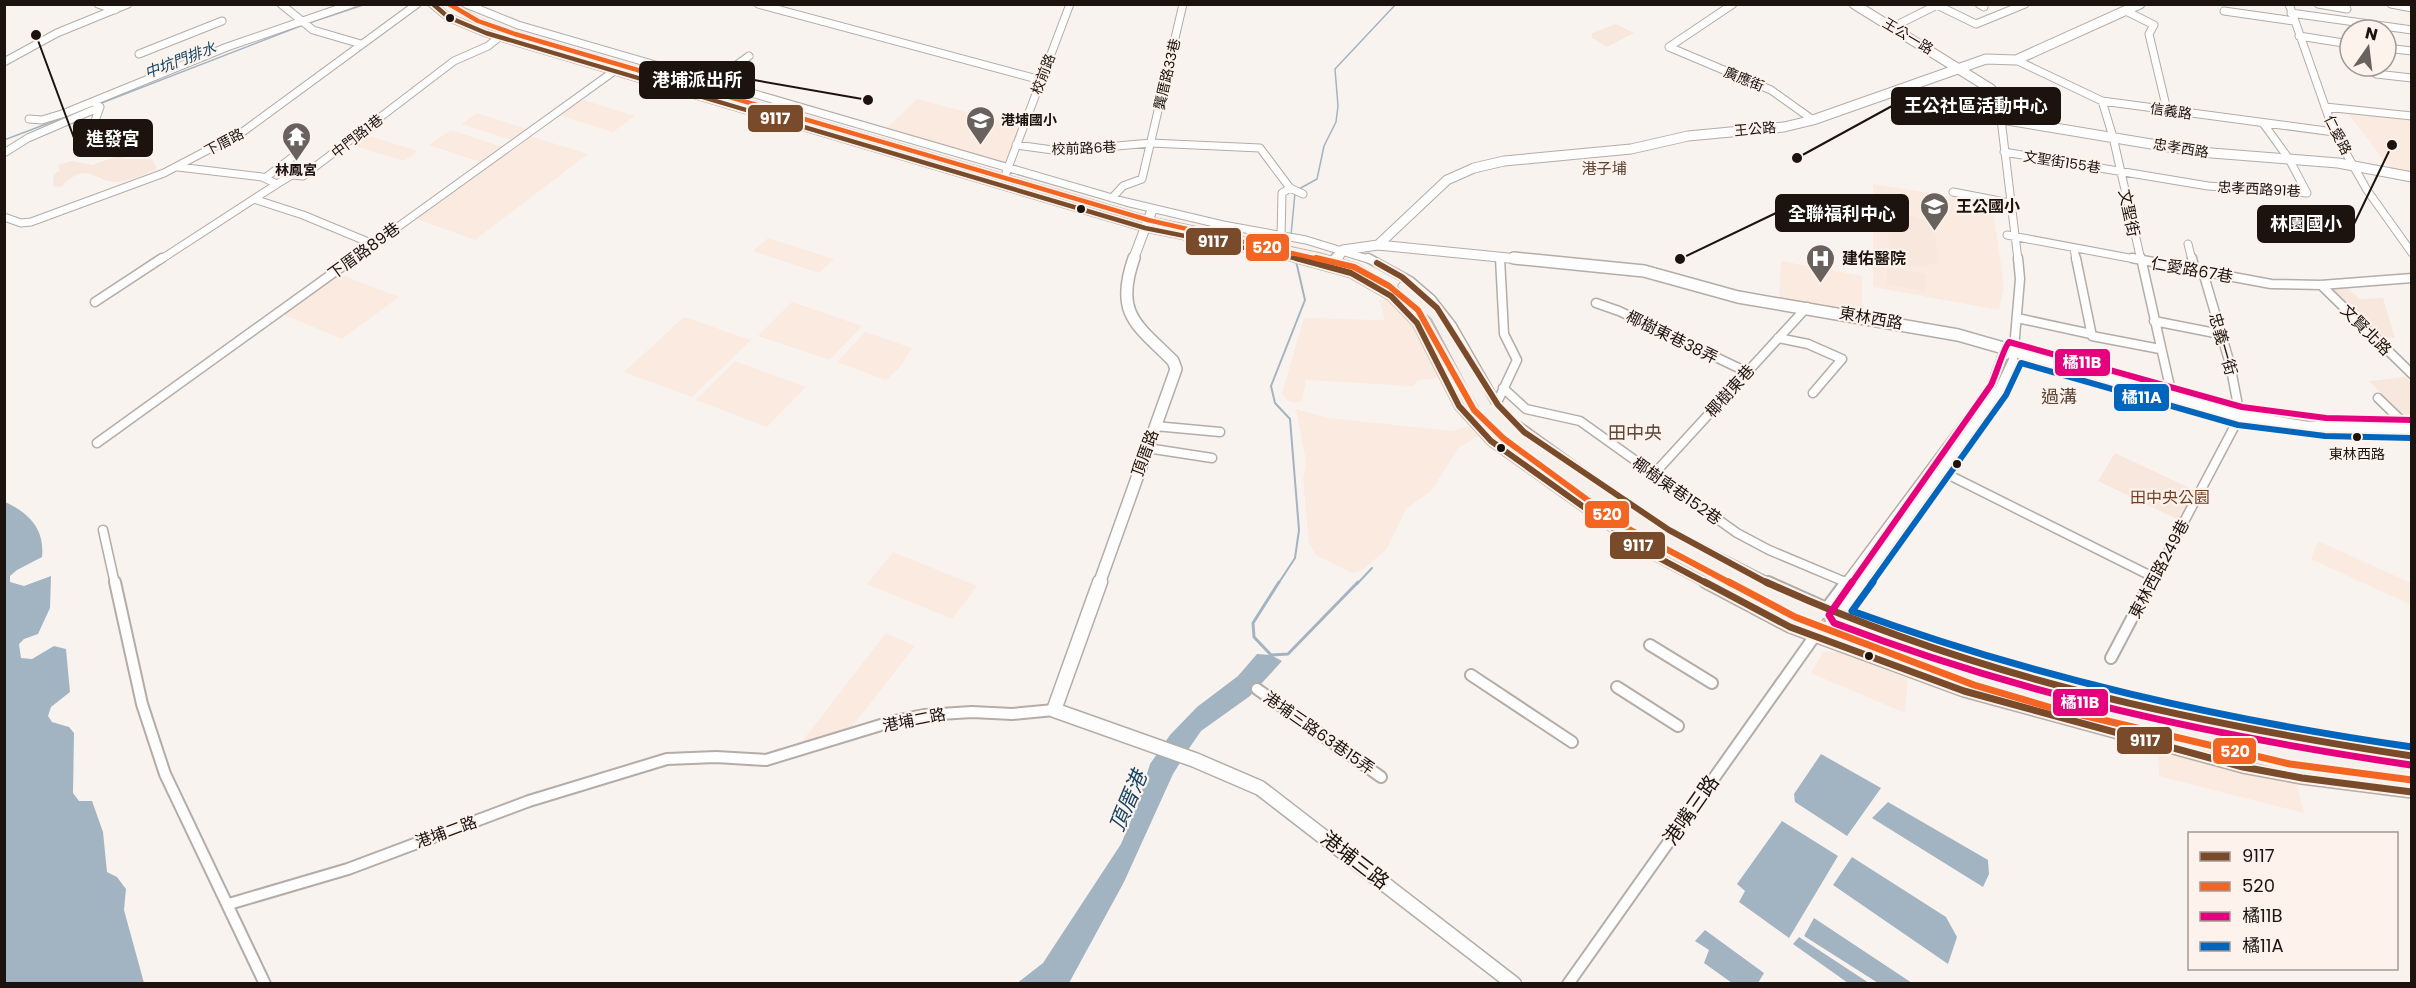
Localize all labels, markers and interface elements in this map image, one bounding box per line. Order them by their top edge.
unlabelled marker [444,12,456,24]
street label: 王公一路 [1879,13,1937,59]
north arrow [2338,18,2398,78]
text: N [2363,21,2380,47]
water label: 中坑門排水 [141,36,220,83]
street label: 龔厝路33巷 [1149,36,1185,112]
street label: 校前路 [1026,51,1060,97]
callout: 港埔派出所 [640,62,754,98]
street label: 廣應街 [1721,62,1767,96]
text: 港埔派出所 [652,67,742,92]
callout: 王公社區活動中心 [1892,88,2060,124]
text: 王公社區活動中心 [1904,93,2048,118]
street label: 信義路 [2149,98,2193,124]
line badge: 9117 [747,104,804,133]
school or university icon: 港埔國小 [964,104,996,146]
text: 9117 [760,107,791,130]
street label: 中門路1巷 [327,110,387,162]
place label: 港埔國小 [1001,110,1057,130]
street label: 仁愛路 [2320,112,2356,158]
street label: 王公路 [1733,117,1777,141]
callout: 進發宮 [74,120,152,156]
temple icon: 林鳳宮 [280,120,312,162]
street label: 下厝路 [201,123,247,161]
text: 進發宮 [86,126,140,151]
street label: 忠孝西路 [2152,134,2210,162]
street label: 校前路6巷 [1051,137,1117,159]
street label: 文聖街155巷 [2022,146,2102,178]
district label: 港子埔 [1581,158,1627,179]
place label: 林鳳宮 [275,160,317,180]
street label: 忠孝西路91巷 [2217,177,2301,201]
street label: 文聖街 [2113,187,2145,239]
school or university icon: 王公國小 [1919,190,1951,232]
callout: 全聯福利中心 [1776,195,1908,231]
place label: 王公國小 [1956,195,2020,218]
text: 全聯福利中心 [1788,201,1896,226]
unlabelled marker [1075,203,1087,215]
callout: 林園國小 [2258,206,2354,242]
text: 林園國小 [2270,211,2342,236]
street label: 下厝路89巷 [323,217,405,285]
line badge: 9117 [1185,227,1242,256]
text: 9117 [1198,230,1229,253]
line badge: 520 [1245,233,1290,262]
text: 520 [1252,236,1282,259]
hospital icon: 建佑醫院 [1805,242,1837,284]
place label: 建佑醫院 [1842,247,1906,270]
street label: 仁愛路67巷 [2149,251,2235,289]
street label: 文賢北路 [2335,299,2397,361]
street label: 東林西路 [1837,301,1905,335]
street label: 椰樹東巷38弄 [1622,305,1722,369]
street label: 忠義一街 [2203,310,2243,378]
line badge: 橘11B [2054,348,2111,377]
text: 橘11B [2062,351,2101,374]
street label: 椰樹東巷 [1700,360,1760,422]
line badge: 橘11A [2113,383,2170,412]
district label: 過溝 [2041,384,2077,409]
text: 橘11A [2121,386,2162,409]
district label: 田中央 [1608,420,1662,445]
street label: 頂厝路 [1126,427,1164,479]
marker: 東林西路 [2351,431,2363,443]
unlabelled marker [1495,442,1507,454]
place label: 東林西路 [2329,444,2385,464]
street label: 椰樹東巷152巷 [1628,452,1726,530]
unlabelled marker [1951,458,1963,470]
park label: 田中央公園 [2130,486,2210,509]
line badge: 520 [1584,500,1630,529]
text: 520 [1592,503,1622,526]
street label: 東林西路249巷 [2123,515,2195,623]
line badge: 9117 [1609,531,1666,560]
text: 9117 [1623,534,1654,557]
unlabelled marker [1863,650,1875,662]
street label: 港埔三路63巷15弄 [1259,686,1379,780]
line badge: 橘11B [2052,688,2109,717]
text: 橘11B [2060,691,2099,714]
street label: 港埔二路 [880,703,948,737]
line badge: 9117 [2116,726,2173,755]
text: 9117 [2130,729,2161,752]
line badge: 520 [2212,737,2257,765]
text: 520 [2220,740,2250,763]
water label: 頂厝港 [1102,764,1155,836]
street label: 港嘴三路 [1657,769,1725,851]
street label: 港埔二路 [412,810,480,854]
street label: 港埔三路 [1315,824,1395,896]
legend [2188,832,2398,970]
text: 9117 [2242,843,2275,868]
text: 520 [2242,873,2275,898]
text: 橘11B [2242,903,2283,928]
text: 橘11A [2242,933,2284,958]

